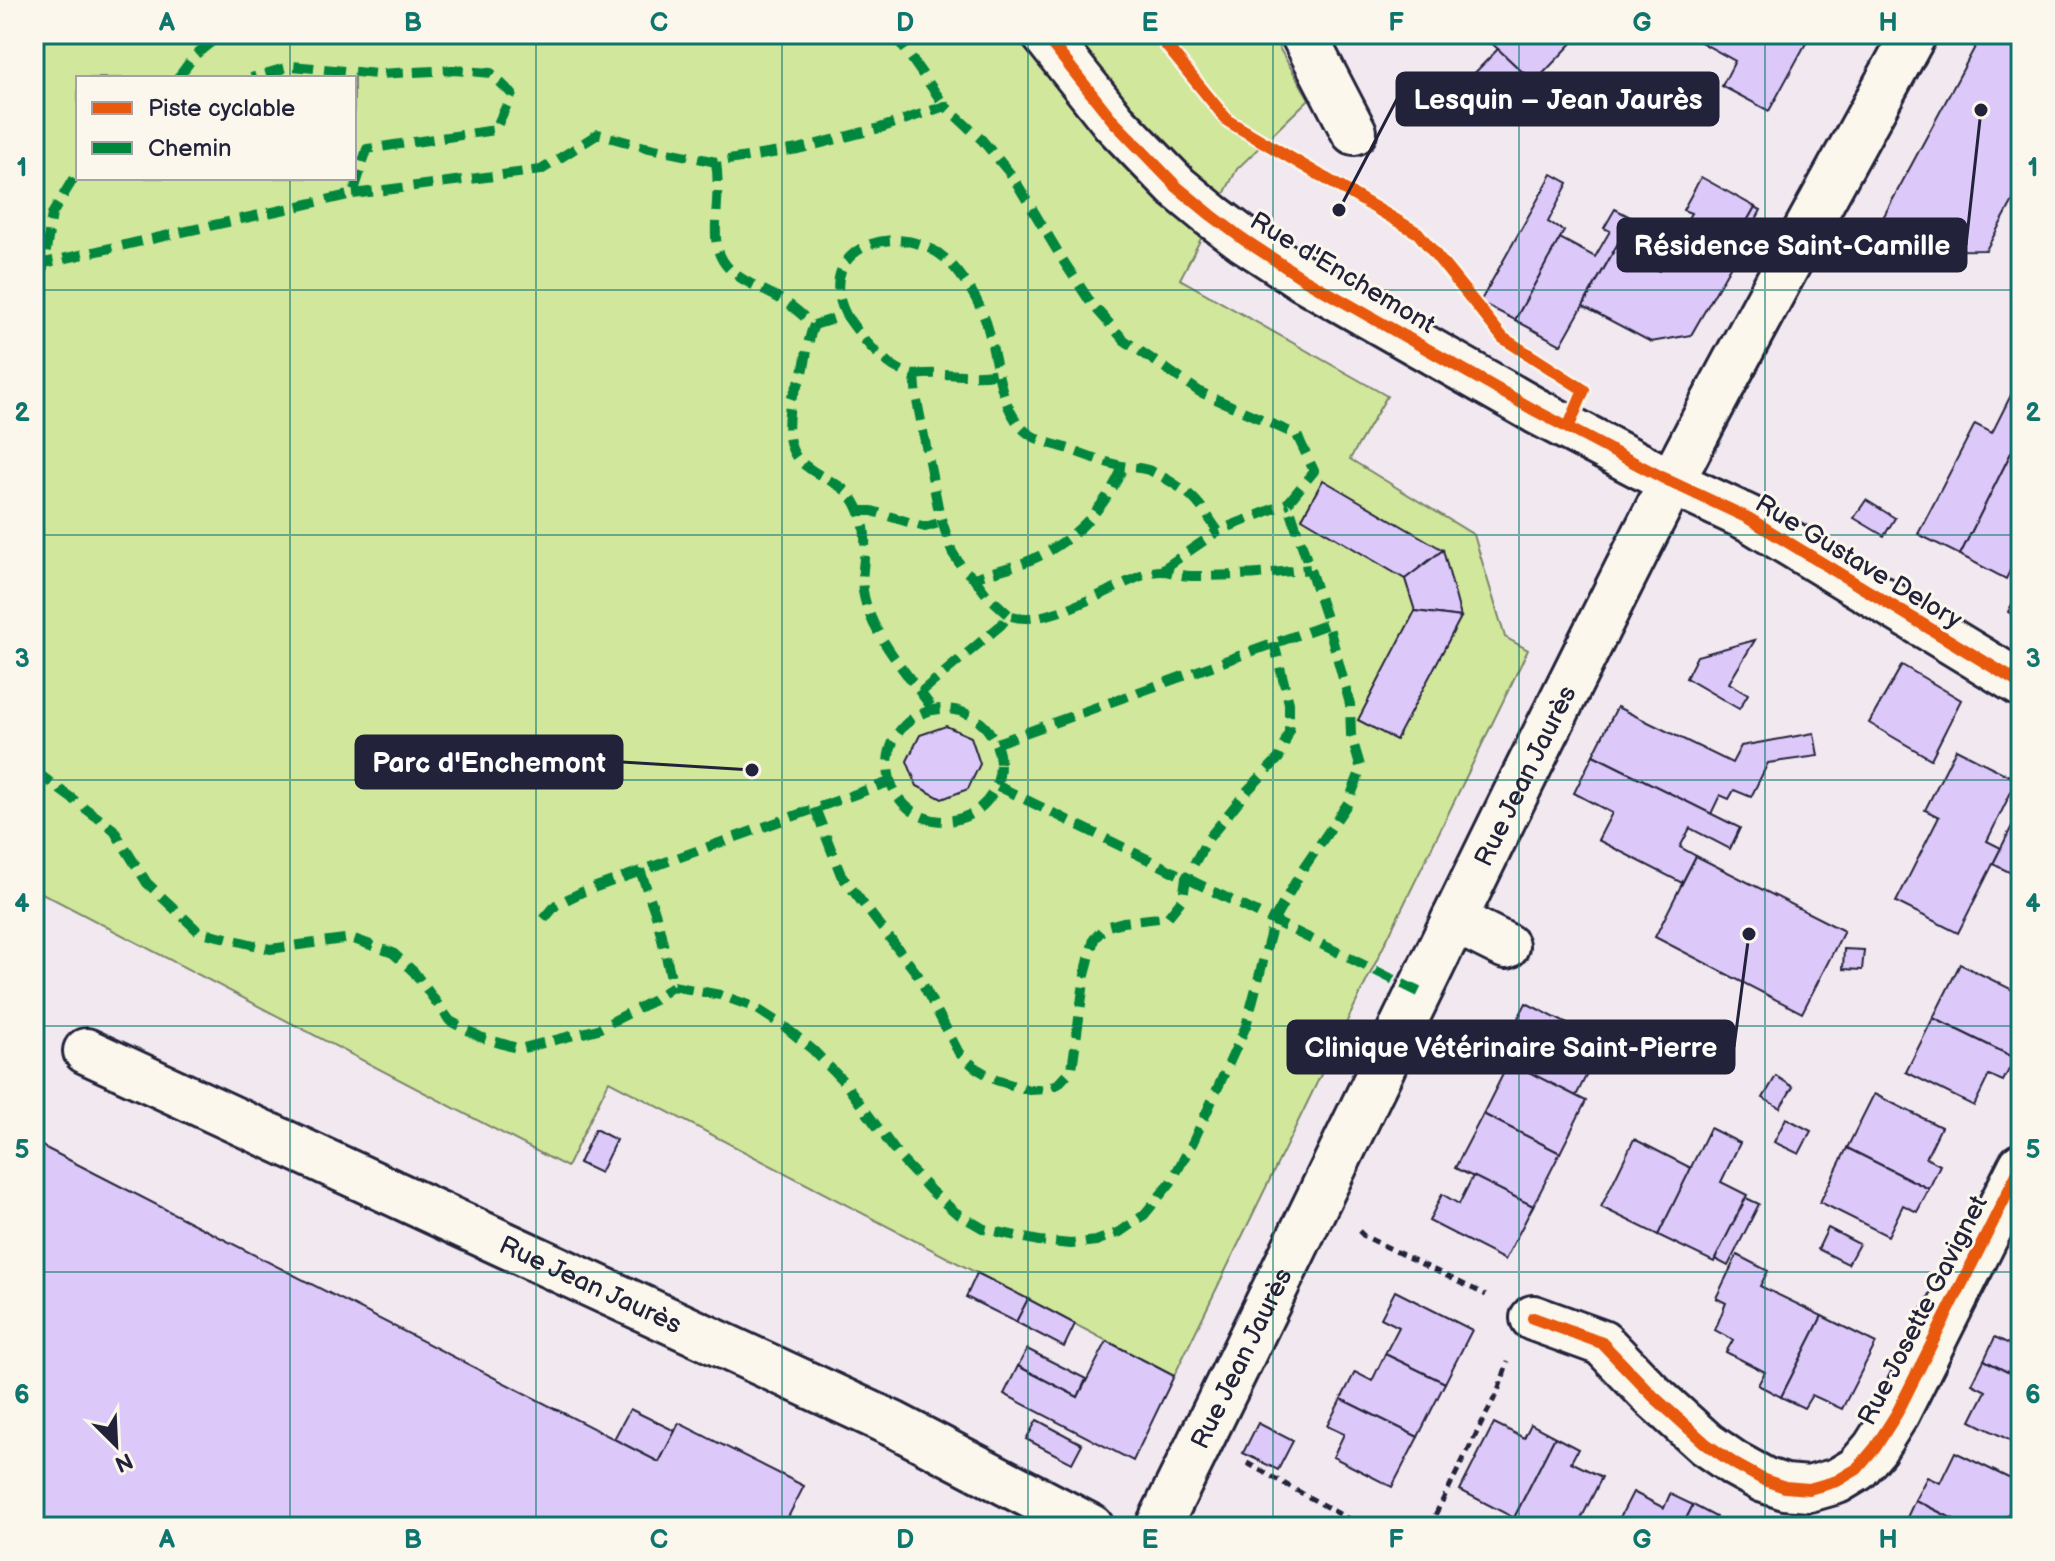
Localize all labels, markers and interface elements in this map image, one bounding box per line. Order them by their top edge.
text: A [158,8,175,39]
text: B [404,8,422,39]
text: C [650,8,668,39]
text: D [896,8,914,39]
text: E [1142,8,1159,39]
text: F [1388,8,1404,39]
text: G [1632,8,1652,39]
text: H [1878,8,1898,39]
callout: Lesquin – Jean Jaurès [1397,73,1718,125]
legend [76,76,356,180]
text: Lesquin – Jean Jaurès [1413,84,1703,117]
text: Piste cyclable [148,94,295,123]
text: Chemin [148,134,232,163]
text: 1 [17,153,27,184]
text: 1 [2028,153,2038,184]
street label: Rue d'Enchemont [1244,206,1440,341]
callout: Résidence Saint-Camille [1618,219,1966,271]
text: Résidence Saint-Camille [1634,230,1950,263]
text: 2 [14,398,30,429]
text: 2 [2025,398,2041,429]
street label: Rue Gustave Delory [1749,488,1967,636]
text: 3 [14,644,30,675]
text: 3 [2025,644,2041,675]
street label: Rue Jean Jaurès [1469,681,1584,872]
callout: Parc d'Enchemont [356,736,622,788]
text: Parc d'Enchemont [372,747,606,780]
text: 4 [14,889,30,920]
text: 4 [2025,889,2041,920]
callout: Clinique Vétérinaire Saint-Pierre [1288,1021,1734,1073]
text: Clinique Vétérinaire Saint-Pierre [1305,1032,1717,1065]
text: 5 [14,1135,30,1166]
text: 5 [2025,1135,2041,1166]
street label: Rue Josette Gavignet [1852,1191,1995,1431]
street label: Rue Jean Jaurès [494,1230,686,1341]
street label: Rue Jean Jaurès [1185,1263,1300,1454]
text: 6 [14,1380,30,1411]
text: 6 [2025,1380,2041,1411]
north arrow [76,1405,156,1485]
text: N [110,1446,137,1478]
text: A [158,1525,175,1556]
text: B [404,1525,422,1556]
text: C [650,1525,668,1556]
text: D [896,1525,914,1556]
text: E [1142,1525,1159,1556]
text: F [1388,1525,1404,1556]
text: G [1632,1525,1652,1556]
text: H [1878,1525,1898,1556]

